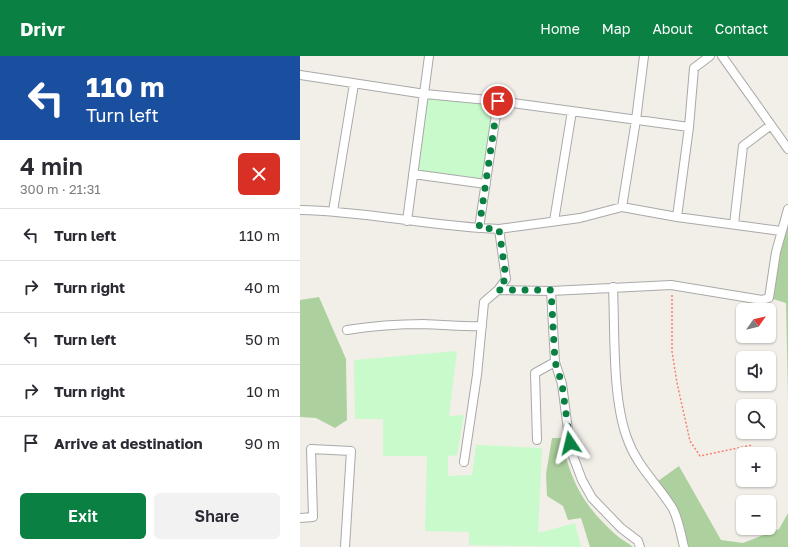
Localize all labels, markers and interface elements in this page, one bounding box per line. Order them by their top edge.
text: Drivr [20,17,65,40]
text: Home [540,20,580,37]
text: Map [602,20,630,37]
text: About [652,20,693,37]
text: Contact [715,20,768,37]
text: 110 m [86,70,165,103]
icon: left [20,72,72,124]
pin [481,84,515,118]
icon: arrive [487,90,509,112]
text: Turn left [86,104,159,126]
text: 4 min [20,151,83,180]
button: close [238,153,280,195]
text: 300 m · 21:31 [20,181,101,197]
icon: left [20,224,42,246]
text: Turn left [54,226,116,244]
text: 110 m [239,226,280,244]
icon: right [20,276,42,298]
text: Turn right [54,278,125,296]
text: 40 m [245,278,280,296]
north arrow [736,303,776,343]
map controls [736,303,776,535]
icon: left [20,328,42,350]
text: Turn left [54,330,116,348]
text: 50 m [245,330,280,348]
button: sound [736,351,776,391]
icon: right [20,380,42,402]
text: Turn right [54,382,125,400]
text: 10 m [246,382,280,400]
button: search [736,399,776,439]
position arrow [549,422,591,464]
icon: arrive [20,432,42,454]
text: Arrive at destination [54,434,203,452]
text: 90 m [245,434,280,452]
button: + [736,447,776,487]
button: Exit [20,493,146,539]
button: Share [154,493,280,539]
button: − [736,495,776,535]

